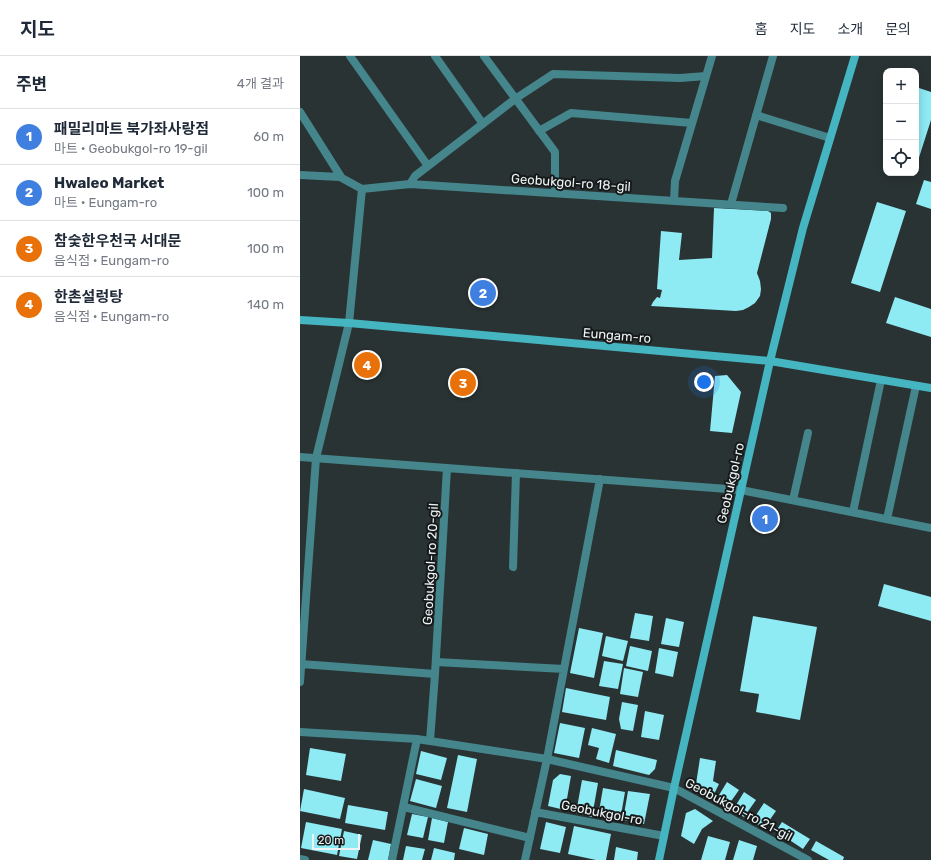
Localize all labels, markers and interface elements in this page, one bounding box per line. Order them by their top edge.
text: 지도 [20,18,55,41]
text: 홈 [755,21,768,38]
text: 지도 [790,21,815,38]
text: 소개 [837,21,863,38]
text: 문의 [885,21,911,38]
map controls [883,68,919,176]
button: + [883,68,919,104]
text: 주변 [16,74,47,94]
text: 4개 결과 [237,76,284,91]
button: − [883,104,919,140]
text: 패밀리마트 북가좌사랑점 [54,120,209,138]
text: 1 [26,129,32,144]
text: 60 m [253,129,284,144]
button: locate [883,140,919,176]
text: 마트 · Geobukgol-ro 19-gil [54,141,208,156]
street label: Geobukgol-ro 18-gil [511,171,631,195]
text: Hwaleo Market [54,174,164,192]
text: 2 [25,185,33,200]
text: 100 m [247,185,284,200]
text: 마트 · Eungam-ro [54,195,157,210]
text: 참숯한우천국 서대문 [54,232,181,250]
text: 3 [25,241,33,256]
text: 100 m [247,241,284,256]
text: 음식점 · Eungam-ro [54,253,169,268]
pin: 2 [470,278,496,308]
text: 한촌설렁탕 [54,288,123,306]
text: 4 [25,297,33,312]
text: 140 m [247,297,284,312]
text: 음식점 · Eungam-ro [54,309,169,324]
street label: Eungam-ro [582,325,652,347]
pin: 4 [354,350,380,380]
pin: 3 [450,368,476,398]
your location [694,372,714,392]
street label: Geobukgol-ro [714,441,748,525]
street label: Geobukgol-ro 20-gil [420,503,442,625]
pin: 1 [752,504,778,534]
street label: Geobukgol-ro 21-gil [682,775,795,845]
street label: Geobukgol-ro [560,797,644,829]
scale bar [312,832,360,851]
text: 20 m [318,834,344,847]

